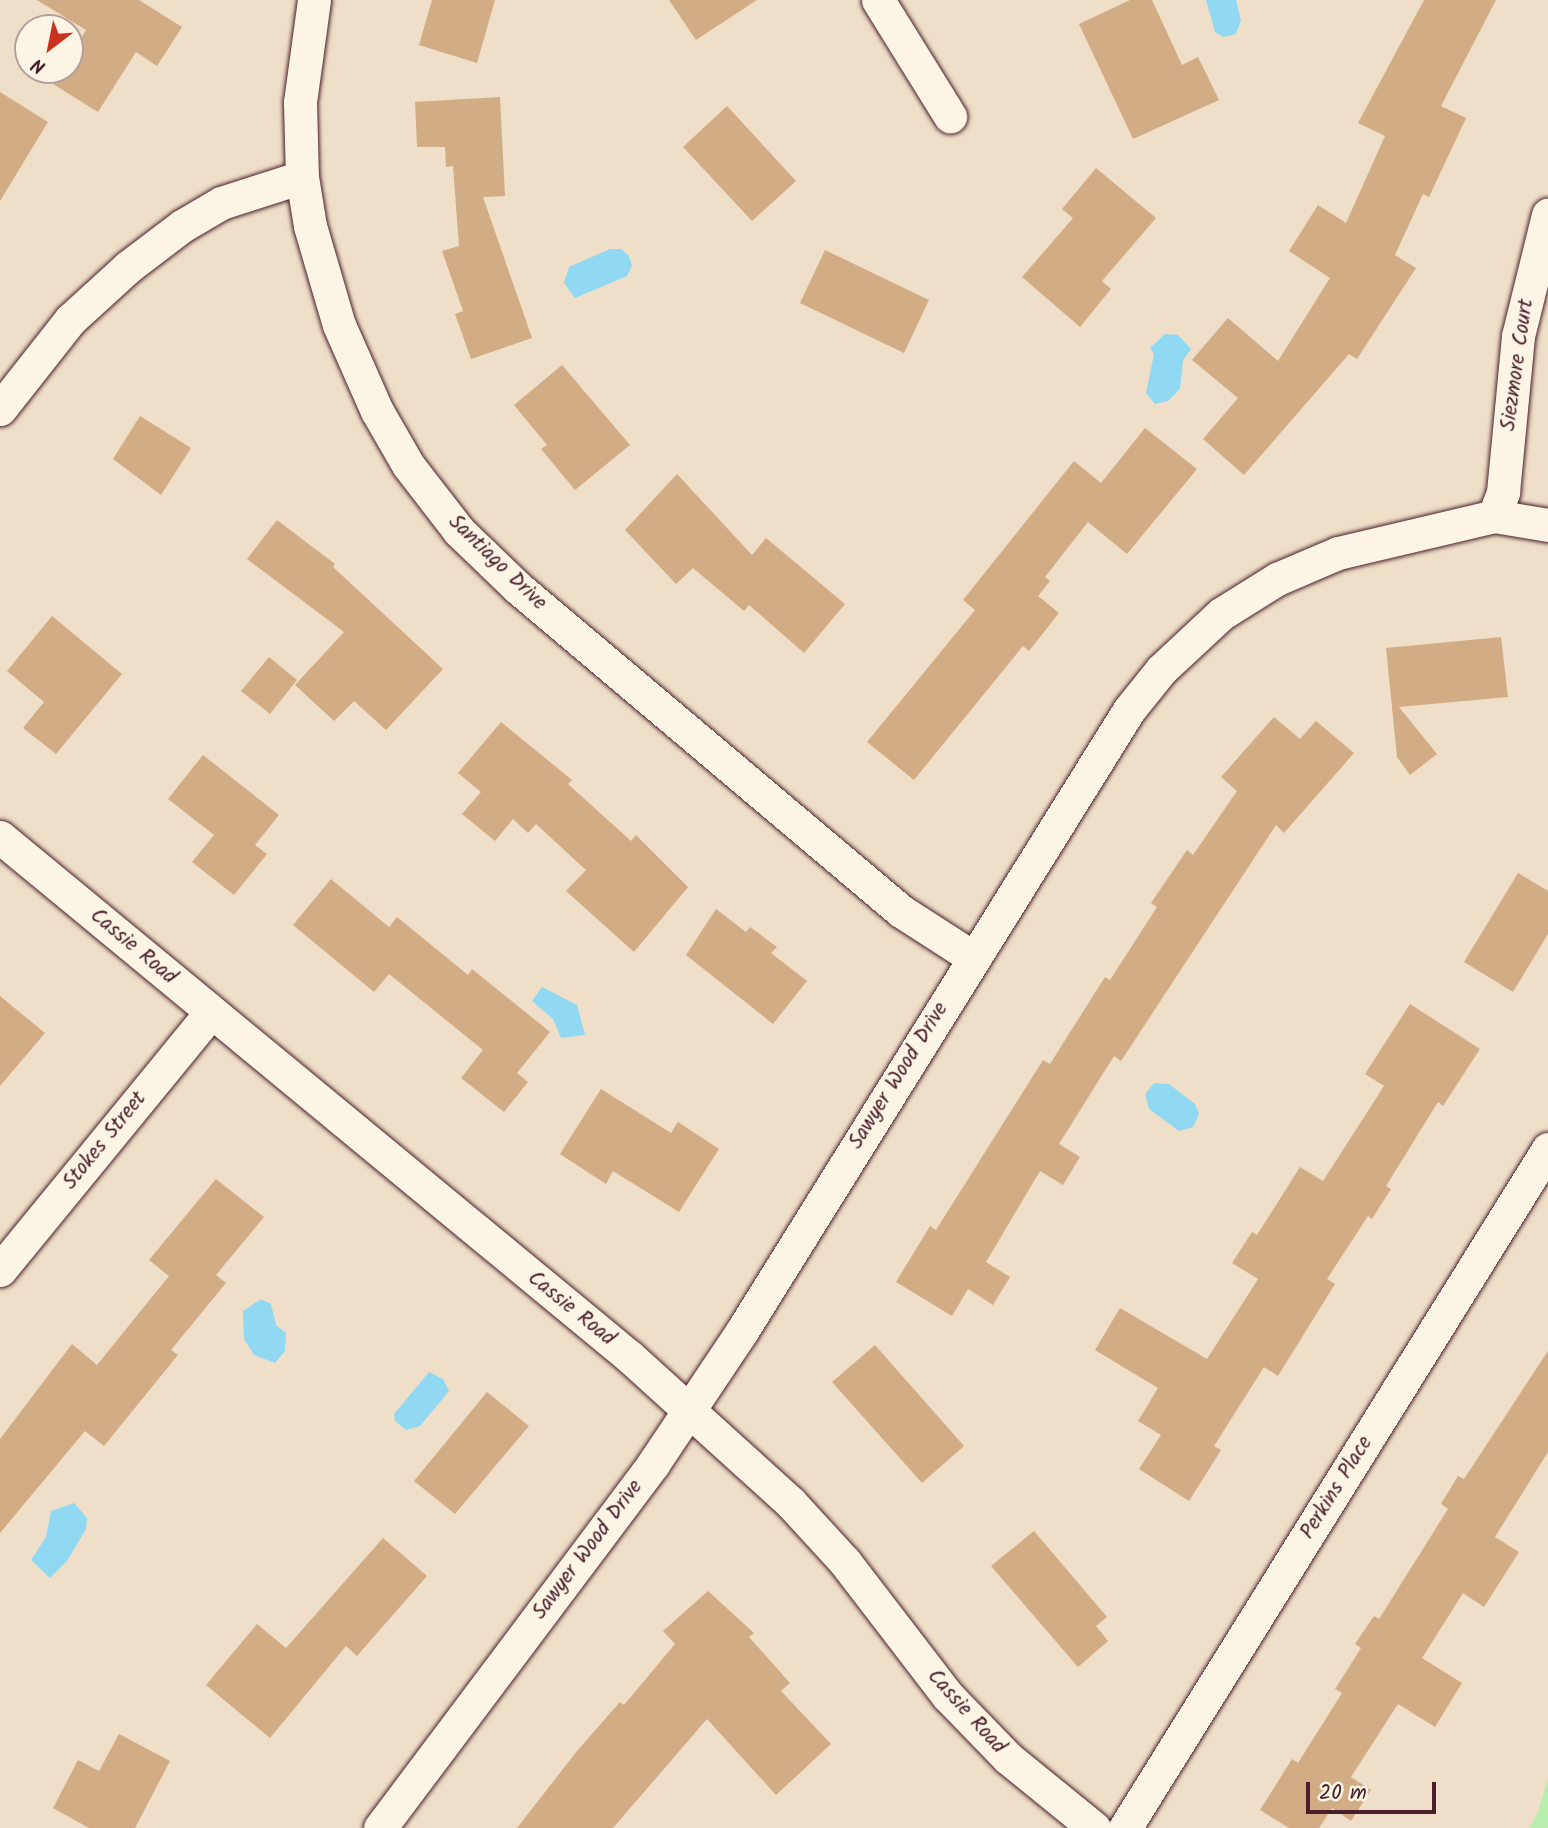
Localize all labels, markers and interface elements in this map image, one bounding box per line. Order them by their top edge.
north arrow [14,14,84,84]
text: N [26,49,52,81]
street label: Siezmore Court [1496,297,1540,433]
street label: Santiago Drive [443,510,551,616]
street label: Cassie Road [85,904,181,990]
street label: Sawyer Wood Drive [844,998,954,1154]
street label: Stokes Street [58,1087,152,1195]
street label: Cassie Road [522,1266,620,1352]
street label: Perkins Place [1295,1432,1379,1544]
street label: Sawyer Wood Drive [527,1475,649,1625]
street label: Cassie Road [921,1664,1011,1760]
scale bar [1310,1769,1440,1813]
text: 20 m [1319,1777,1367,1810]

